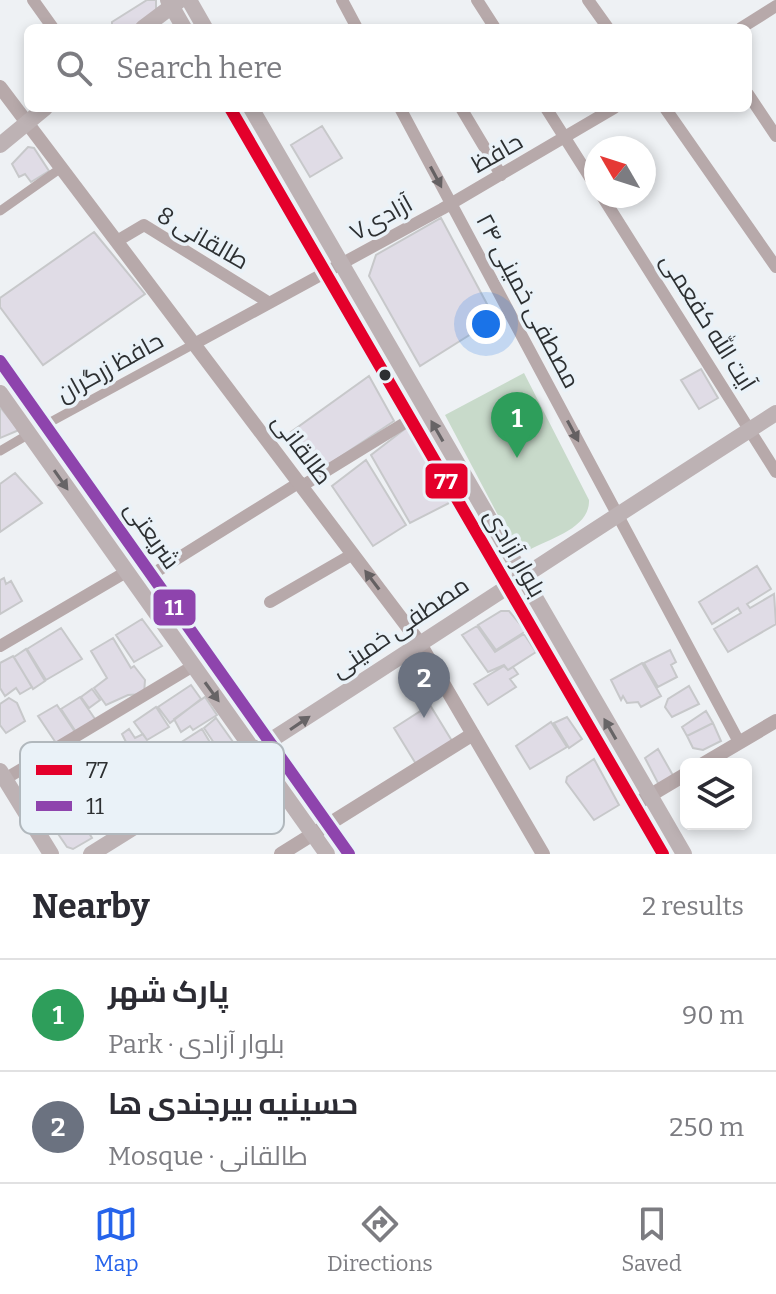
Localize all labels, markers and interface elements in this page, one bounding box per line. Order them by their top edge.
search box [24,24,752,112]
icon: search [52,46,96,90]
text: Search here [116,50,283,86]
street label: حافظ [467,127,527,179]
north arrow [584,136,656,208]
one-way arrow [430,165,443,188]
street label: آزادی۷ [345,189,418,247]
street label: طالقانی 8 [152,201,254,275]
street label: مصطفی خمینی ۲۴ [470,209,586,393]
street label: آیت الله کفعمی [655,247,763,396]
your location [466,304,506,344]
street label: حافظ زرگران [52,326,168,408]
unlabelled marker [377,367,393,383]
pin: 1 [491,392,543,458]
street label: طالقانی [266,408,338,490]
one-way arrow [566,419,579,442]
one-way arrow [430,420,444,442]
line badge: 77 [424,462,469,500]
text: 77 [434,468,458,495]
one-way arrow [53,469,68,490]
street label: شریعتی [119,496,185,574]
street label: بلوار آزادی [478,504,552,602]
one-way arrow [365,569,380,590]
street label: مصطفی خمینی [326,571,474,683]
line badge: 11 [152,588,197,627]
text: 11 [164,594,184,621]
pin: 2 [398,652,450,718]
one-way arrow [204,681,219,702]
one-way arrow [289,716,310,731]
one-way arrow [603,718,617,740]
legend [20,742,284,834]
text: 77 [86,757,108,784]
map controls [680,758,752,830]
button: layers [680,758,752,830]
text: 11 [86,793,104,820]
text: Nearby [32,886,150,927]
text: 2 results [642,891,744,922]
text: پارک شهر [108,974,229,1010]
text: 1 [52,1000,64,1031]
text: 90 m [682,1000,744,1031]
text: Park · بلوار آزادی [108,1029,284,1060]
text: حسینیه بیرجندی ها [108,1086,358,1122]
text: 2 [51,1112,65,1143]
text: 250 m [669,1112,744,1143]
text: Mosque · طالقانی [108,1141,308,1172]
tab: Map [94,1202,139,1277]
tab: Directions [327,1202,433,1277]
tab: Saved [621,1202,682,1277]

